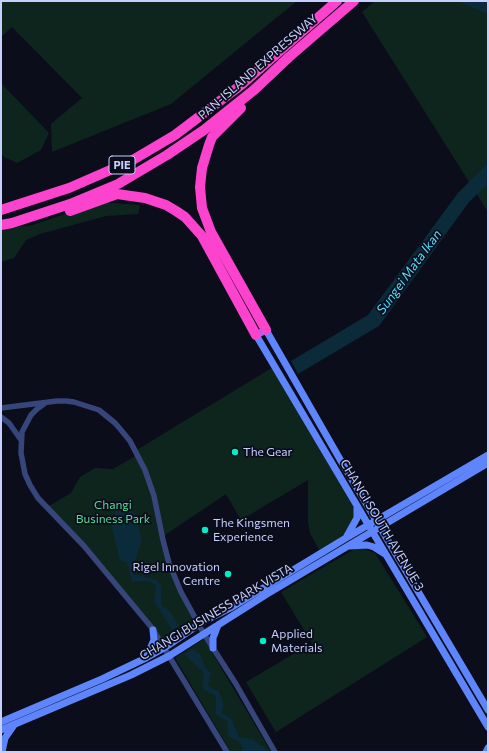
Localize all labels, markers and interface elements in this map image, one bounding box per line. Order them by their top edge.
street label: PAN-ISLAND EXPRESSWAY [195,11,321,123]
road number: PIE [109,156,135,174]
water label: Sungei Mata Ikan [373,227,445,317]
place label: The Gear [243,445,292,459]
marker: The Gear [230,447,240,457]
street label: CHANGI SOUTH AVENUE 3 [337,457,427,593]
park label: Changi Business Park [76,498,150,526]
place label: The Kingsmen Experience [213,516,290,544]
marker: The Kingsmen Experience [200,525,210,535]
place label: Rigel Innovation Centre [132,560,220,588]
street label: CHANGI BUSINESS PARK VISTA [137,561,295,663]
marker: Rigel Innovation Centre [223,569,233,579]
place label: Applied Materials [271,627,322,655]
marker: Applied Materials [258,636,268,646]

